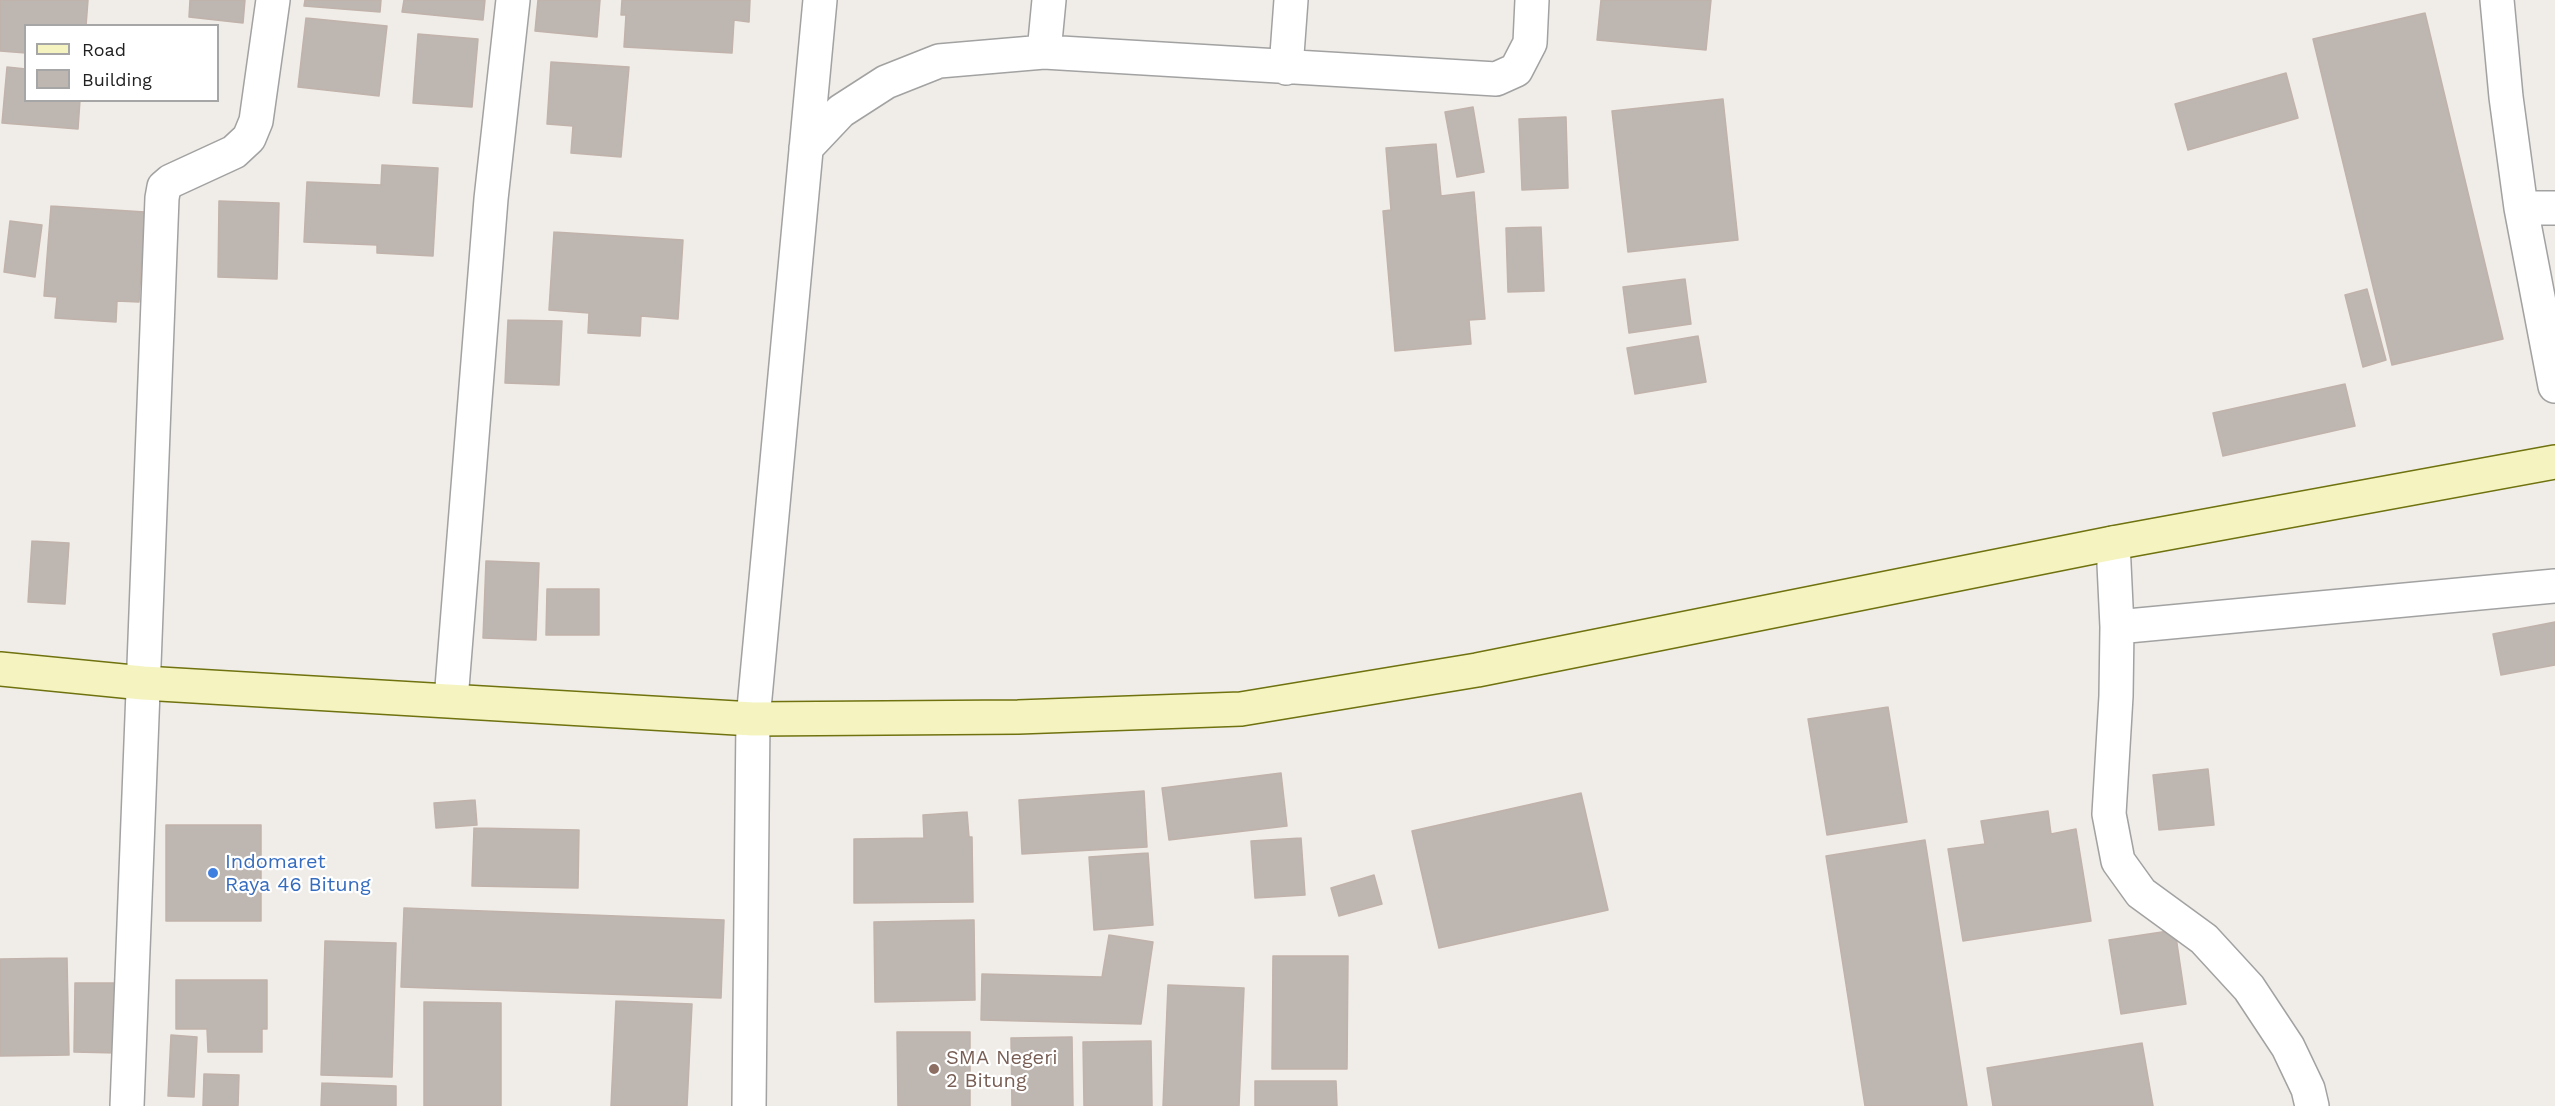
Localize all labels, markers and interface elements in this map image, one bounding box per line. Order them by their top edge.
legend [24,24,219,102]
text: Road [82,39,126,60]
text: Building [82,69,152,90]
place label: Indomaret Raya 46 Bitung [225,850,371,897]
marker: Indomaret Raya 46 Bitung [206,866,220,880]
place label: SMA Negeri 2 Bitung [946,1046,1058,1093]
marker: SMA Negeri 2 Bitung [927,1062,941,1076]

